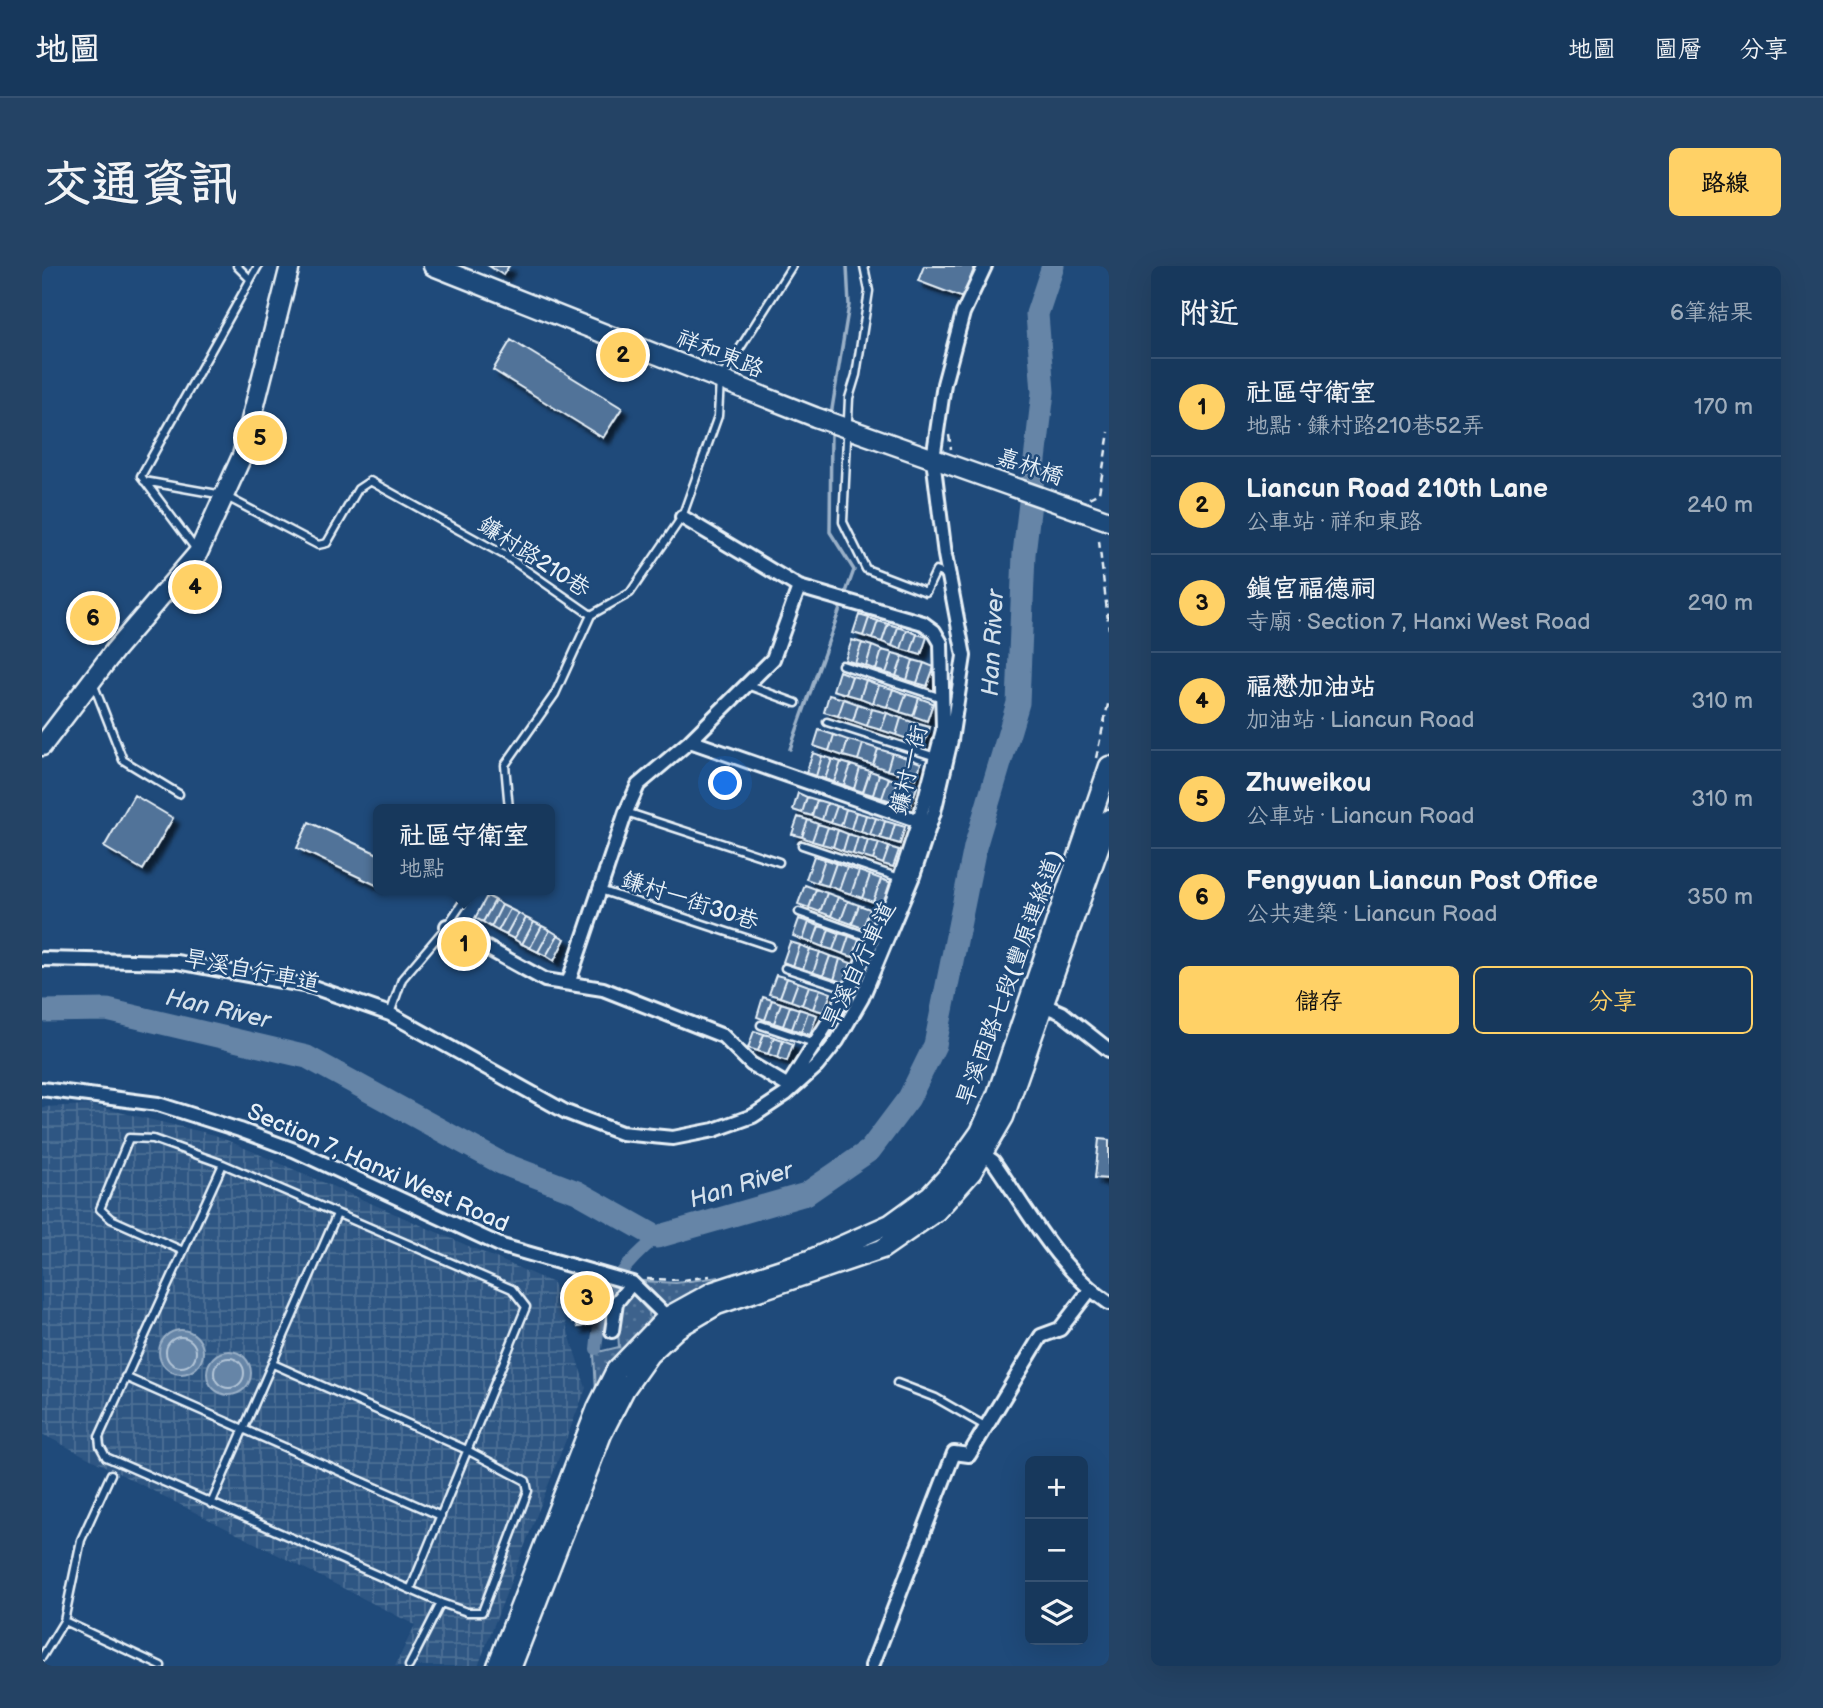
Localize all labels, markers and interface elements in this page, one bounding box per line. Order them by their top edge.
text: 地圖 [35,30,101,70]
text: 地圖 [1568,35,1616,64]
text: 圖層 [1654,35,1702,64]
text: 分享 [1740,35,1788,64]
button: 路線 [1669,148,1781,216]
text: 交通資訊 [42,156,238,215]
text: 附近 [1179,296,1239,332]
text: 6筆結果 [1670,299,1753,327]
street label: 祥和東路 [672,324,768,384]
pin: 2 [600,329,646,381]
text: 社區守衛室 [1246,378,1376,409]
text: 1 [1197,393,1207,421]
text: 170 m [1694,393,1753,421]
pin: 5 [237,412,283,464]
text: 地點 · 鎌村路210巷52弄 [1246,412,1484,440]
street label: 嘉林橋 [993,443,1067,491]
text: Liancun Road 210th Lane [1246,474,1548,505]
text: 2 [1195,491,1209,519]
text: 240 m [1687,491,1753,519]
text: 公車站 · 祥和東路 [1246,508,1422,536]
street label: 鐮村路210巷 [473,510,596,604]
pin: 4 [172,561,218,613]
text: 鎮宮福德祠 [1246,574,1376,605]
water label: Han River [976,587,1010,697]
text: 3 [1195,589,1209,617]
text: 290 m [1687,589,1753,617]
pin: 6 [70,592,116,644]
text: 寺廟 · Section 7, Hanxi West Road [1246,608,1590,636]
text: 福懋加油站 [1246,672,1376,703]
text: 4 [1195,687,1209,715]
text: 310 m [1691,687,1753,715]
text: 加油站 · Liancun Road [1246,706,1474,734]
street label: 鐮村一街 [884,722,934,818]
your location [708,766,742,800]
text: Zhuweikou [1246,768,1371,799]
text: 5 [1195,785,1209,813]
text: 310 m [1691,785,1753,813]
text: 公車站 · Liancun Road [1246,802,1474,830]
popup [373,804,555,895]
text: 社區守衛室 [399,821,529,852]
street label: 旱溪西路七段(豐原連絡道) [951,846,1069,1110]
text: 地點 [399,855,445,883]
street label: 鎌村一街30巷 [618,866,763,937]
text: Fengyuan Liancun Post Office [1246,866,1598,897]
text: 6 [1195,883,1209,911]
text: 350 m [1687,883,1753,911]
street label: 旱溪自行車道 [816,897,902,1033]
text: 公共建築 · Liancun Road [1246,900,1497,928]
pin: 1 [441,918,487,970]
street label: 旱溪自行車道 [182,944,322,998]
button: 儲存 [1179,966,1459,1034]
button: 分享 [1473,966,1753,1034]
water label: Han River [163,983,275,1036]
street label: Section 7, Hanxi West Road [243,1098,513,1238]
water label: Han River [686,1155,798,1214]
pin: 3 [564,1272,610,1324]
map controls [1025,1456,1088,1645]
button: + [1025,1456,1088,1519]
button: − [1025,1519,1088,1582]
button: layers [1025,1582,1088,1645]

